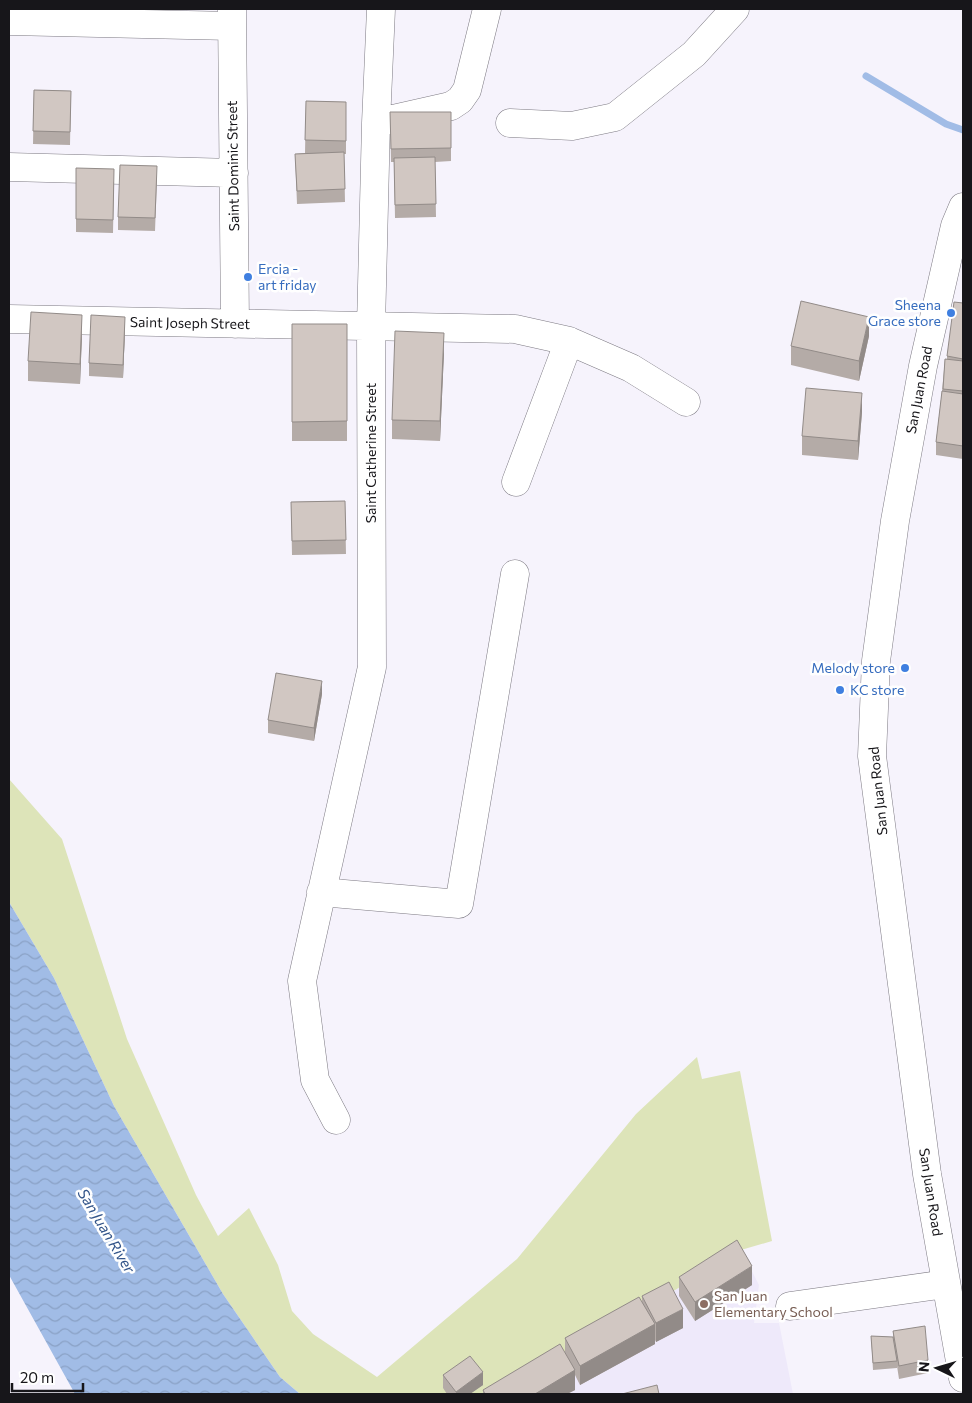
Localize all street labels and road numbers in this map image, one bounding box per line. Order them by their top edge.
street label: Saint Dominic Street [223,100,242,232]
street label: Saint Joseph Street [130,313,250,332]
street label: San Juan Road [902,345,935,435]
street label: Saint Catherine Street [362,383,379,523]
street label: San Juan Road [864,746,891,836]
street label: San Juan Road [916,1147,947,1237]

